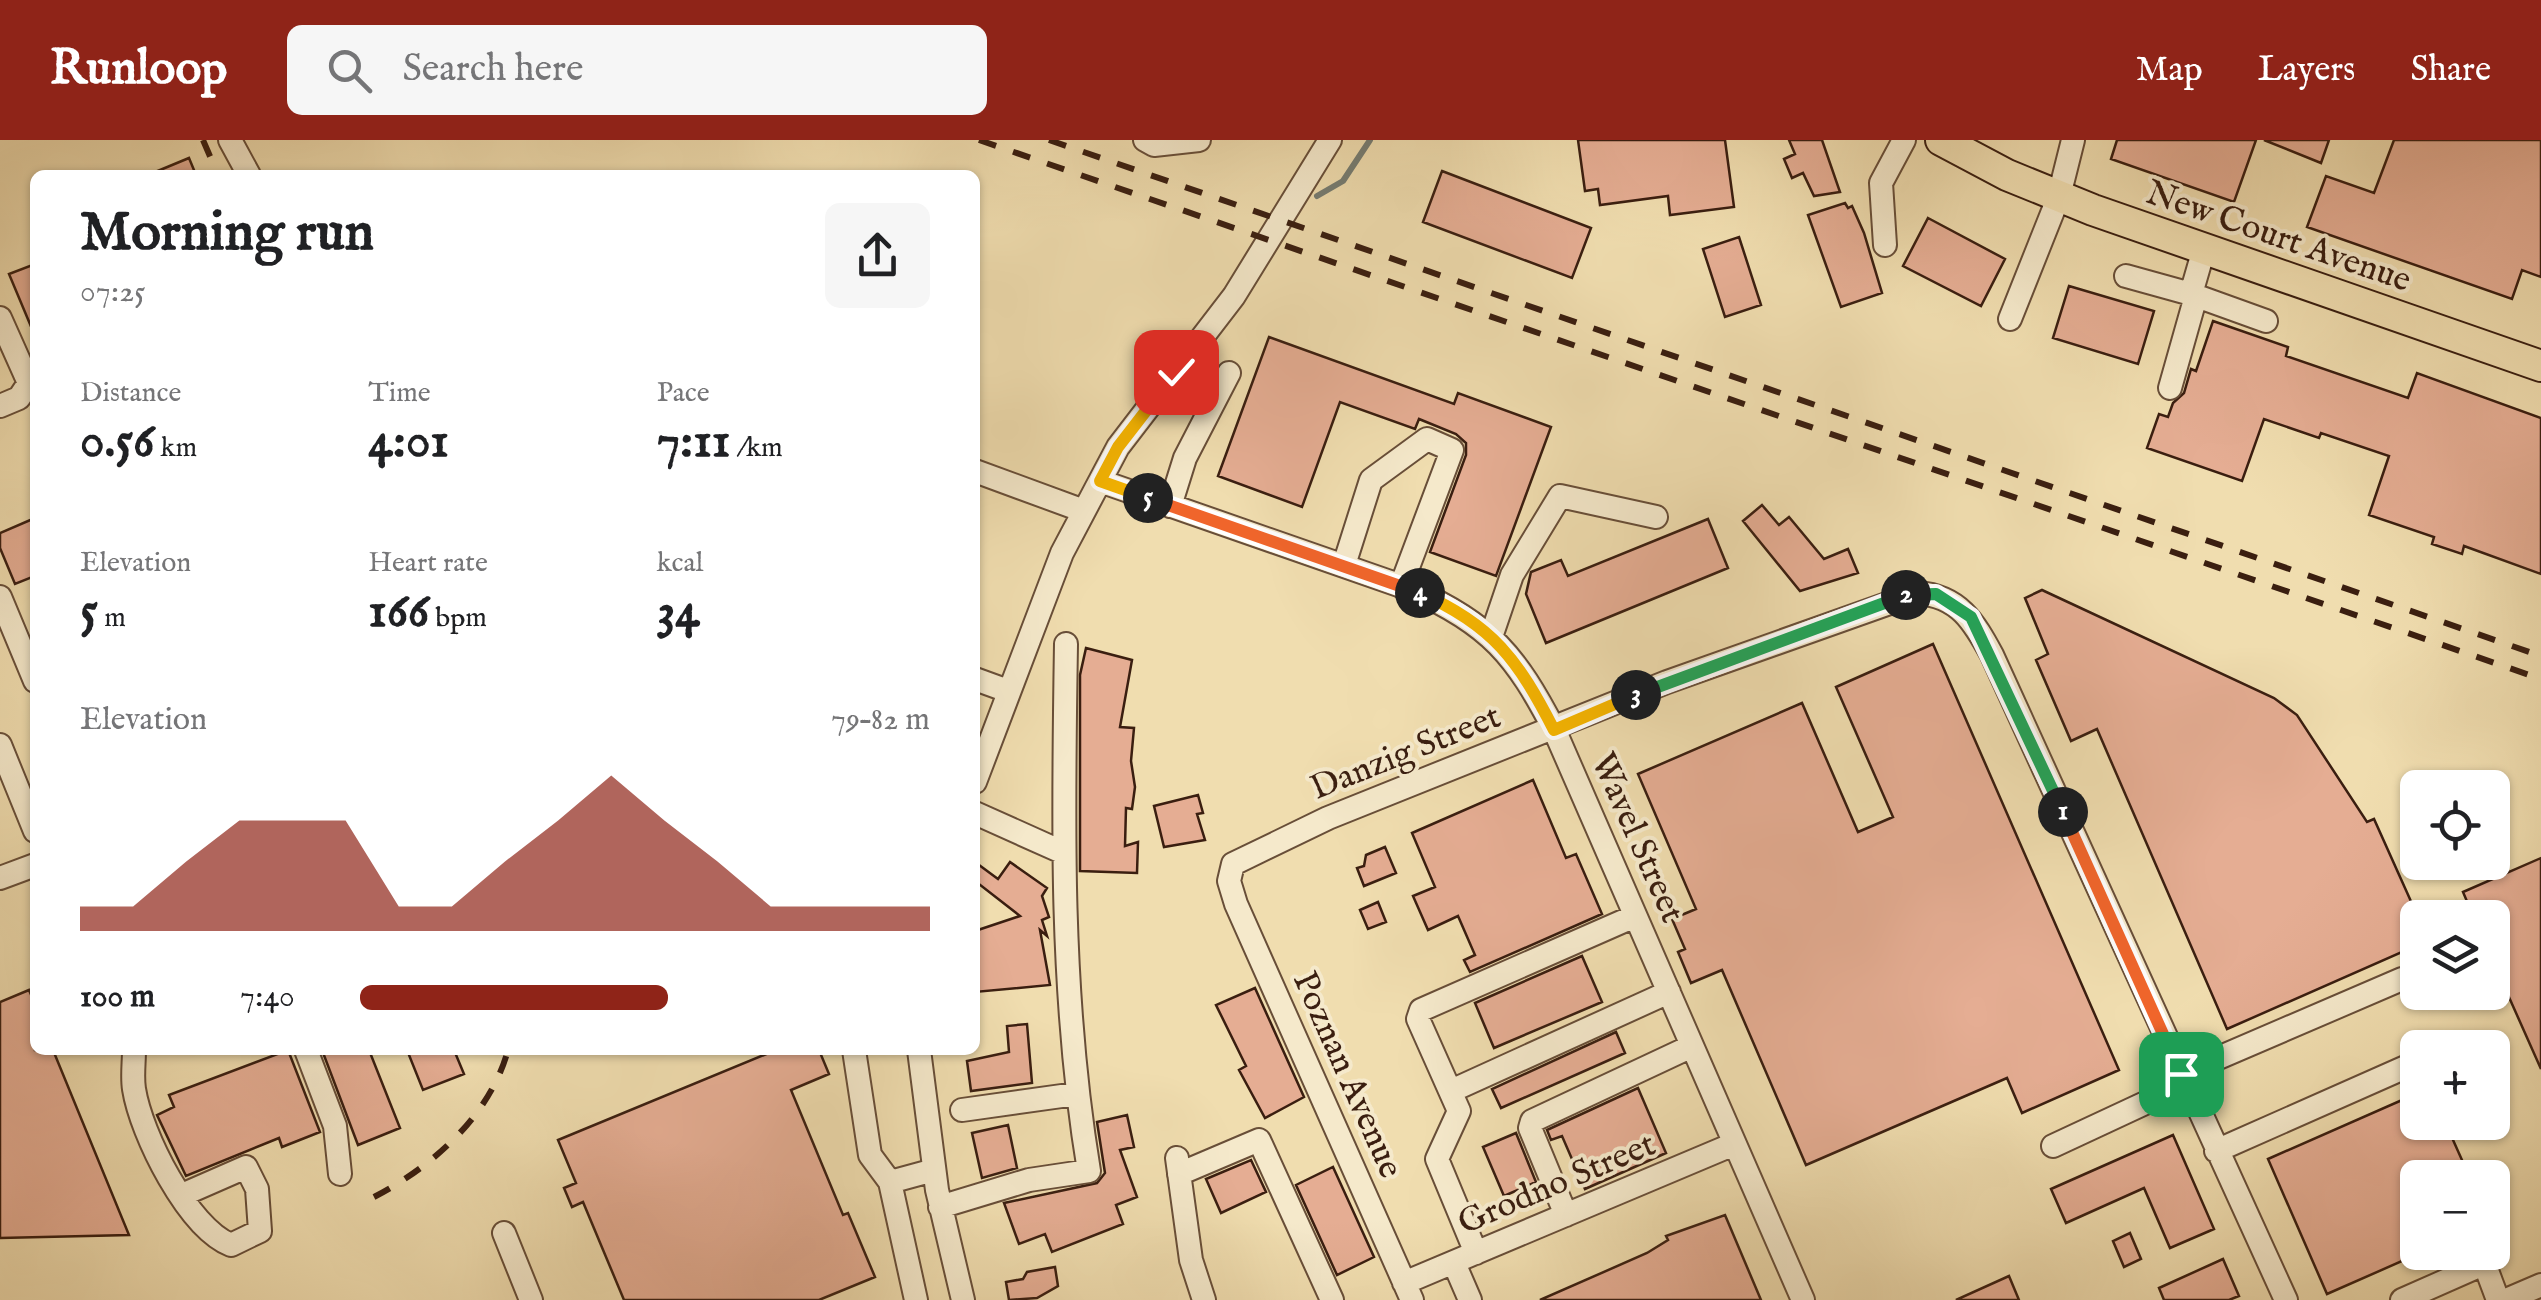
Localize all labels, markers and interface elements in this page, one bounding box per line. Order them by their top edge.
search box [287,25,987,115]
text: Runloop [50,40,227,100]
icon: search [322,43,377,98]
text: Search here [402,46,583,94]
text: Map [2136,48,2203,93]
text: Layers [2258,48,2355,93]
text: Share [2410,48,2491,93]
street label: New Court Avenue [2140,171,2417,304]
text: Morning run [80,199,374,269]
button: share [825,203,930,308]
text: 07:25 [80,272,146,313]
pin [1134,330,1219,415]
icon: check [1149,345,1204,400]
text: Distance [80,376,181,411]
text: Time [368,376,431,411]
text: Pace [657,376,710,411]
text: 0.56 [80,411,154,474]
text: 4:01 [368,411,449,474]
text: 7:11 [657,411,730,474]
text: km [154,431,197,466]
text: /km [730,431,783,466]
pin: 5 [1123,473,1173,523]
text: 5 [1143,480,1153,515]
text: Elevation [80,546,191,581]
text: Heart rate [368,546,488,581]
text: kcal [657,546,703,581]
pin: 4 [1395,568,1445,618]
pin: 2 [1881,570,1931,620]
text: 4 [1413,575,1427,610]
text: 2 [1899,577,1913,612]
text: 5 [80,581,98,644]
text: 166 [368,581,429,644]
text: 34 [657,581,700,644]
text: m [98,601,126,636]
text: bpm [429,601,487,636]
pin: 3 [1611,670,1661,720]
text: 3 [1631,677,1641,712]
street label: Danzig Street [1304,695,1508,812]
text: Elevation [80,700,207,741]
text: 79–82 m [831,700,930,741]
street label: Wavel Street [1579,746,1694,930]
map controls [2400,770,2510,1270]
button: locate [2400,770,2510,880]
pin: 1 [2038,787,2088,837]
text: 1 [2058,794,2068,829]
button: layers [2400,900,2510,1010]
street label: Poznan Avenue [1281,965,1412,1185]
text: 100 m [80,977,155,1018]
text: 7:40 [240,977,295,1018]
button: + [2400,1030,2510,1140]
pin [2139,1032,2224,1117]
icon: arrive [2154,1047,2209,1102]
street label: Grodno Street [1451,1123,1663,1246]
button: − [2400,1160,2510,1270]

